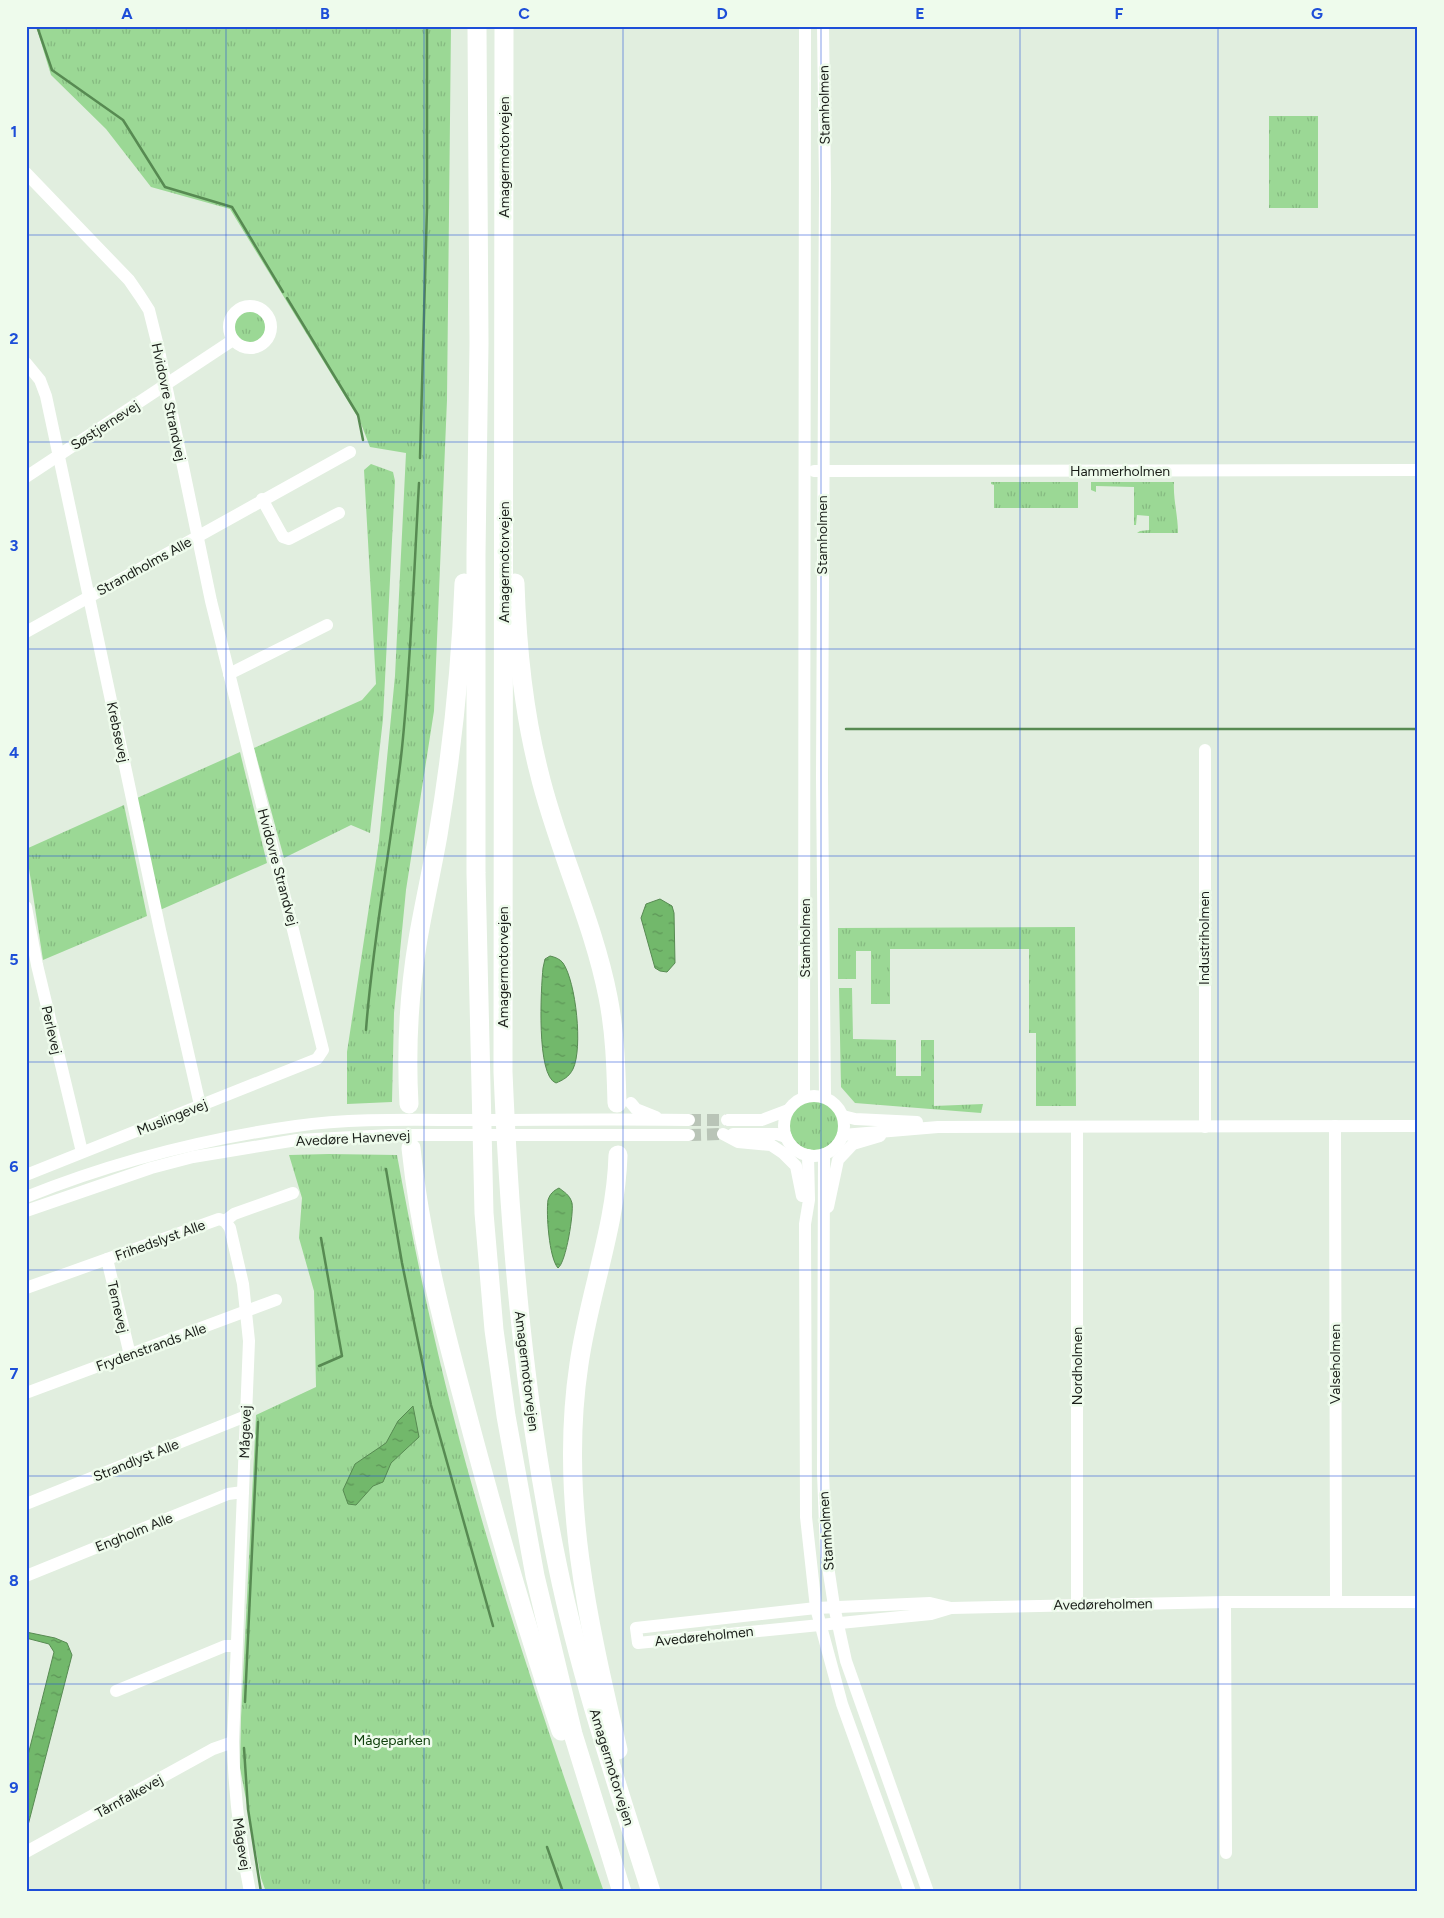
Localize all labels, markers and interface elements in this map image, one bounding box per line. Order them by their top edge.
text: A [121,4,133,23]
text: B [320,4,330,23]
text: C [518,4,530,23]
text: D [716,4,728,23]
text: E [915,4,925,23]
text: F [1115,4,1124,23]
text: G [1311,4,1323,23]
street label: Stamholmen [815,65,834,145]
street label: Amagermotorvejen [496,96,513,218]
text: 1 [11,122,17,141]
text: 2 [9,329,19,348]
street label: Hvidovre Strandvej [148,341,189,463]
street label: Søstjernevej [68,397,143,454]
street label: Hammerholmen [1070,463,1170,480]
street label: Stamholmen [814,495,831,575]
street label: Amagermotorvejen [496,501,513,623]
street label: Strandholms Alle [94,533,195,600]
text: 3 [10,536,19,555]
street label: Krebsevej [103,700,132,764]
text: 4 [9,743,19,762]
street label: Hvidovre Strandvej [254,807,301,928]
street label: Industriholmen [1196,891,1213,985]
street label: Stamholmen [797,898,814,978]
street label: Amagermotorvejen [495,906,512,1028]
text: 5 [9,950,19,969]
street label: Perlevej [38,1004,65,1056]
street label: Muslingevej [134,1096,210,1139]
street label: Avedøre Havnevej [295,1127,411,1150]
text: 6 [9,1157,19,1176]
street label: Frihedslyst Alle [113,1216,208,1265]
street label: Ternevej [103,1279,132,1335]
street label: Amagermotorvejen [511,1310,542,1432]
street label: Frydenstrands Alle [94,1320,209,1375]
street label: Valseholmen [1327,1324,1344,1404]
street label: Nordholmen [1069,1327,1086,1405]
text: 7 [10,1364,19,1383]
street label: Mågevej [236,1405,255,1459]
street label: Strandlyst Alle [91,1435,182,1485]
street label: Stamholmen [815,1491,838,1571]
street label: Engholm Alle [93,1509,176,1556]
text: 8 [9,1571,19,1590]
street label: Avedøreholmen [1053,1595,1153,1614]
street label: Avedøreholmen [654,1623,754,1650]
street label: Amagermotorvejen [586,1707,637,1828]
park label: Mågeparken [353,1732,431,1749]
street label: Tårnfalkevej [93,1771,166,1822]
text: 9 [9,1778,19,1797]
street label: Mågevej [229,1816,254,1872]

